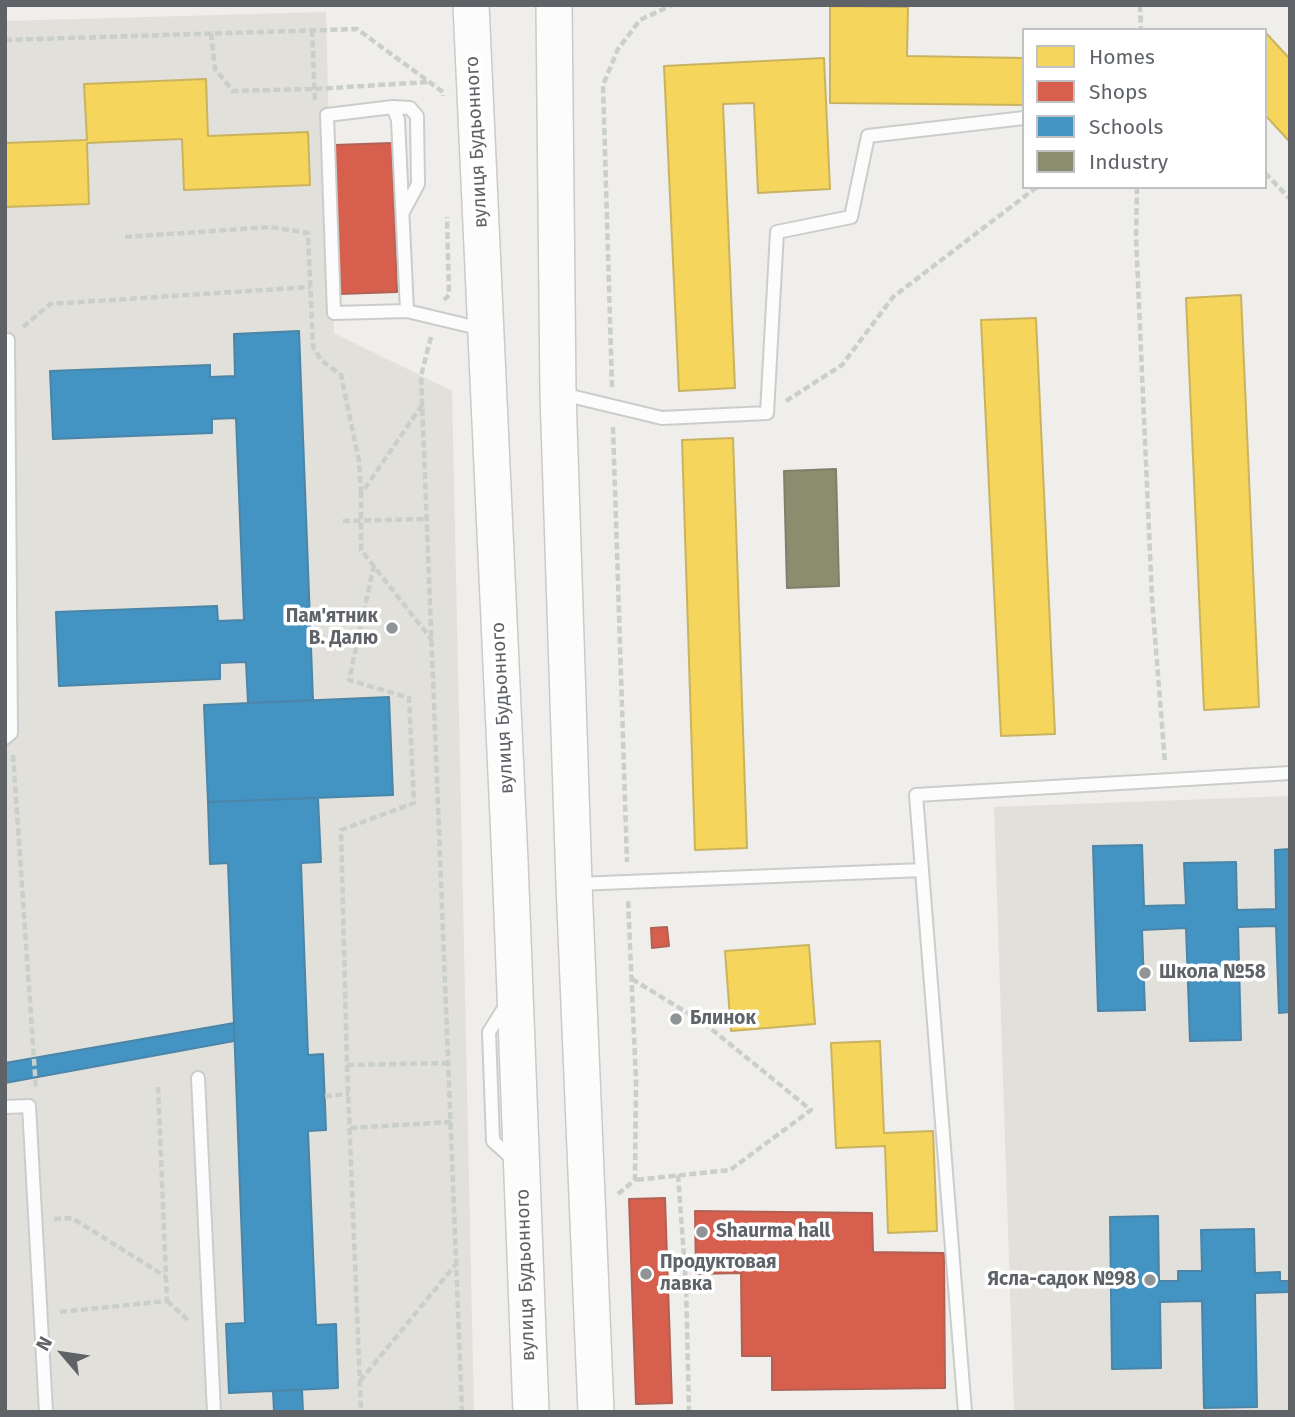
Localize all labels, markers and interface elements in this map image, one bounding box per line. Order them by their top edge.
legend [1022,28,1267,189]
text: Homes [1089,44,1155,70]
street label: вулиця Будьонного [461,55,493,229]
text: Shops [1089,79,1147,105]
text: Schools [1089,114,1163,140]
text: Industry [1089,149,1168,175]
place label: Пам'ятник В. Далю [286,606,378,650]
marker: Пам'ятник В. Далю [384,620,400,636]
street label: вулиця Будьонного [487,621,519,795]
place label: Школа №58 [1159,962,1266,984]
marker: Школа №58 [1137,965,1153,981]
place label: Блинок [690,1008,756,1030]
marker: Блинок [668,1011,684,1027]
street label: вулиця Будьонного [512,1188,540,1362]
place label: Shaurma hall [716,1221,830,1243]
marker: Shaurma hall [694,1224,710,1240]
place label: Продуктовая лавка [660,1252,777,1296]
marker: Продуктовая лавка [638,1266,654,1282]
place label: Ясла-садок №98 [987,1269,1136,1291]
marker: Ясла-садок №98 [1142,1272,1158,1288]
north arrow [28,1319,98,1389]
text: N [31,1332,57,1355]

